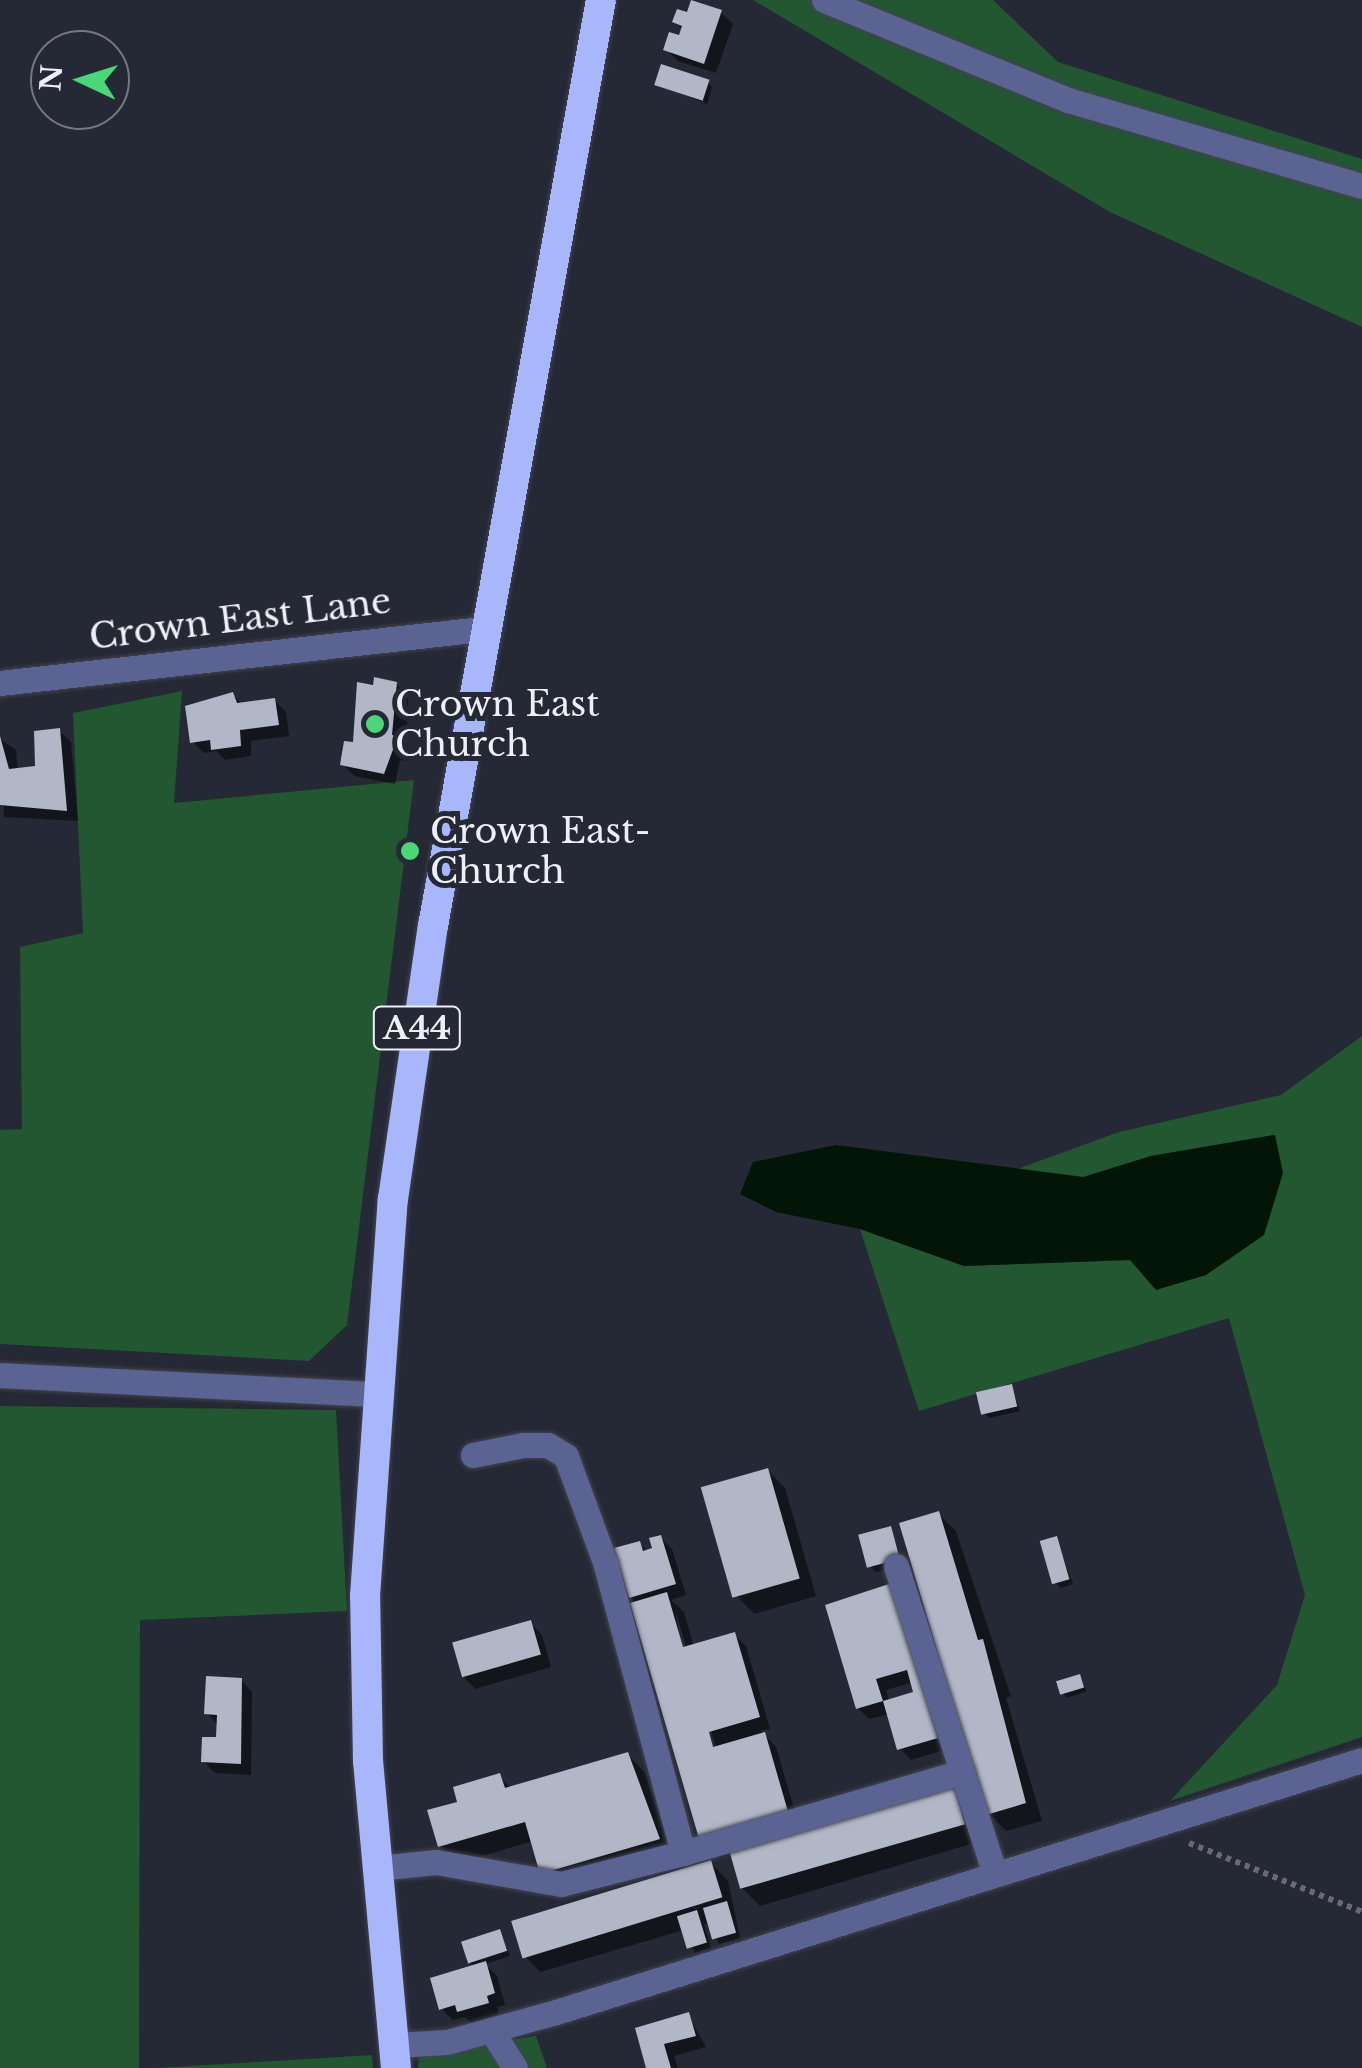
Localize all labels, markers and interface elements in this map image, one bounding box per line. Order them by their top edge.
north arrow [30,30,130,130]
text: N [33,64,70,92]
street label: Crown East Lane [87,580,393,658]
place label: Crown East Church [395,683,599,765]
marker: Crown East Church [364,713,386,735]
place label: Crown East- Church [430,810,651,892]
marker: Crown East- Church [399,840,421,862]
road number: A44 [372,1001,462,1055]

